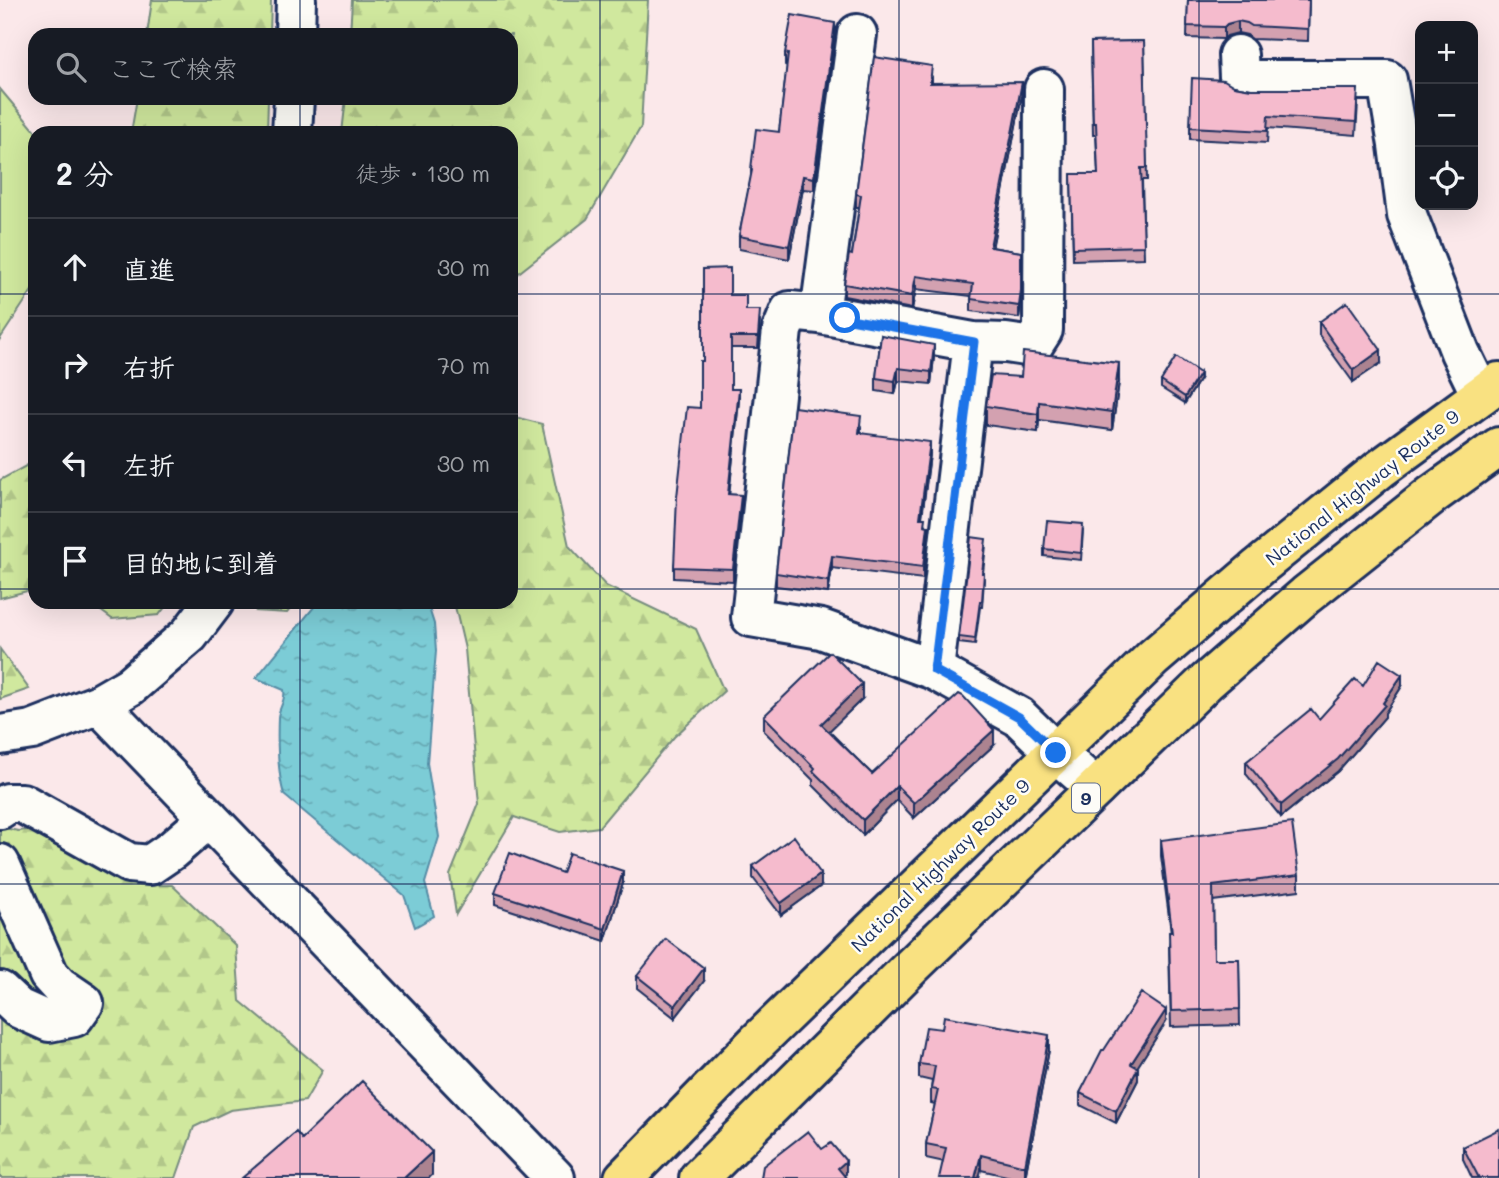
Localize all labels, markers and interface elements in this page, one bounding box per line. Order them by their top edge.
map controls [1415,21,1478,210]
button: + [1415,21,1478,84]
search box [28,28,518,105]
icon: search [52,48,90,86]
text: ここで検索 [108,51,238,85]
button: − [1415,84,1478,147]
button: locate [1415,147,1478,210]
text: 2 分 [56,153,114,193]
text: 徒歩 · 130 m [356,158,490,188]
icon: ahead [56,248,94,286]
text: 直進 [123,252,175,286]
text: 30 m [437,252,490,282]
route start [829,302,860,333]
icon: right [56,346,94,384]
text: 右折 [123,350,175,384]
text: 70 m [437,350,490,380]
street label: National Highway Route 9 [1260,403,1464,571]
icon: left [56,444,94,482]
text: 左折 [123,448,175,482]
text: 30 m [437,448,490,478]
icon: arrive [56,542,94,580]
text: 目的地に到着 [123,546,279,580]
route end [1040,737,1071,768]
street label: National Highway Route 9 [845,773,1035,957]
road number: 9 [1072,784,1100,812]

